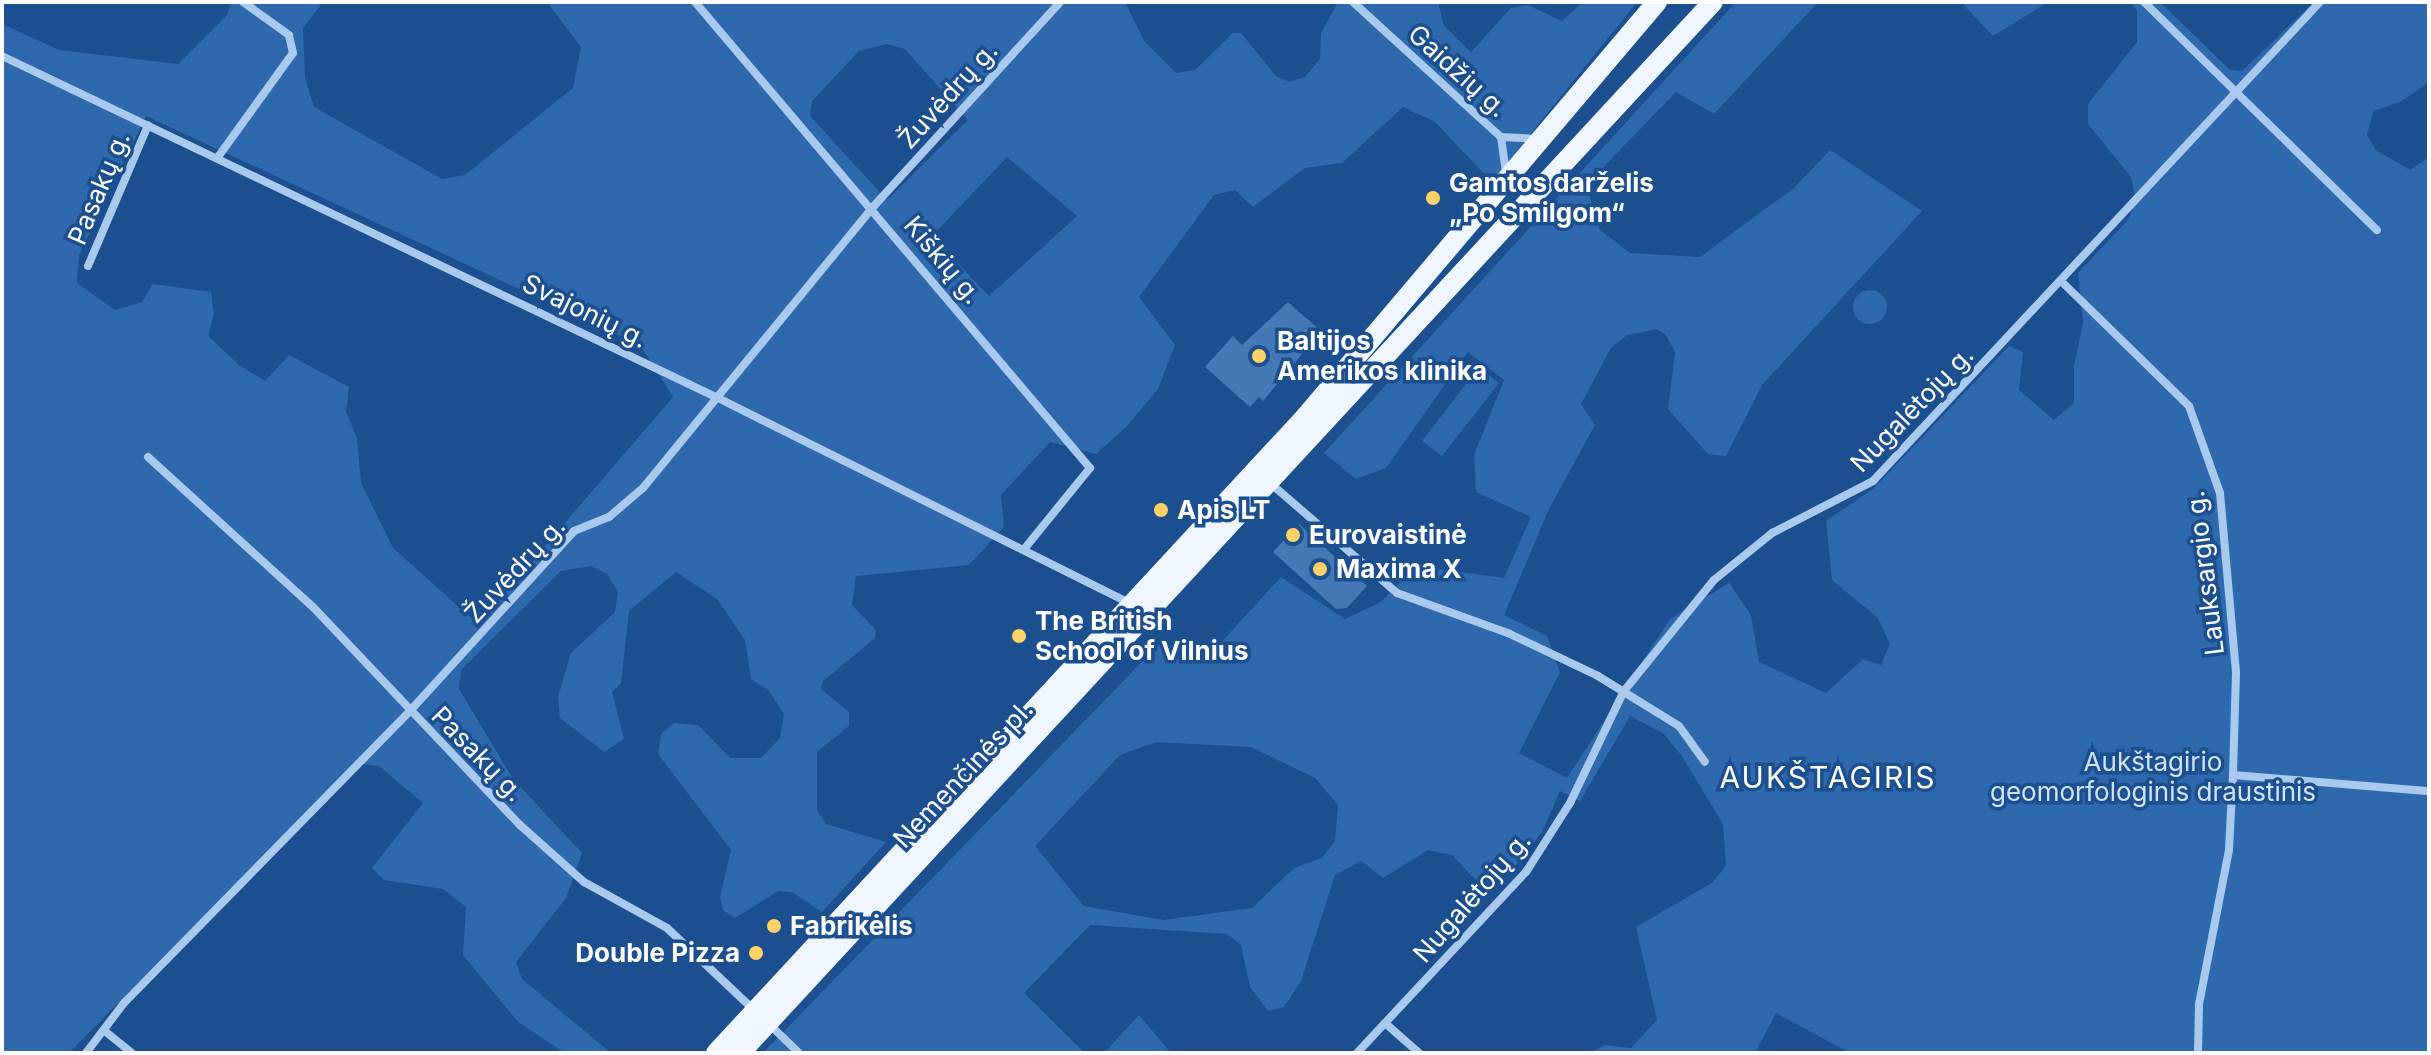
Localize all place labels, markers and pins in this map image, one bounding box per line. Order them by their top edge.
place label: Gamtos darželis „Po Smilgom“ [1449,167,1654,228]
marker: Gamtos darželis „Po Smilgom“ [1424,189,1442,207]
place label: Baltijos Amerikos klinika [1277,325,1487,386]
marker: Baltijos Amerikos klinika [1248,345,1270,367]
place label: Apis LT [1177,494,1270,526]
marker: Apis LT [1152,501,1170,519]
place label: Eurovaistinė [1309,519,1467,551]
marker: Eurovaistinė [1284,526,1302,544]
place label: Maxima X [1336,553,1462,585]
marker: Maxima X [1311,560,1329,578]
place label: The British School of Vilnius [1035,605,1249,666]
marker: The British School of Vilnius [1010,627,1028,645]
place label: Fabrikėlis [790,910,913,942]
marker: Fabrikėlis [765,917,783,935]
place label: Double Pizza [575,937,740,969]
marker: Double Pizza [747,944,765,962]

